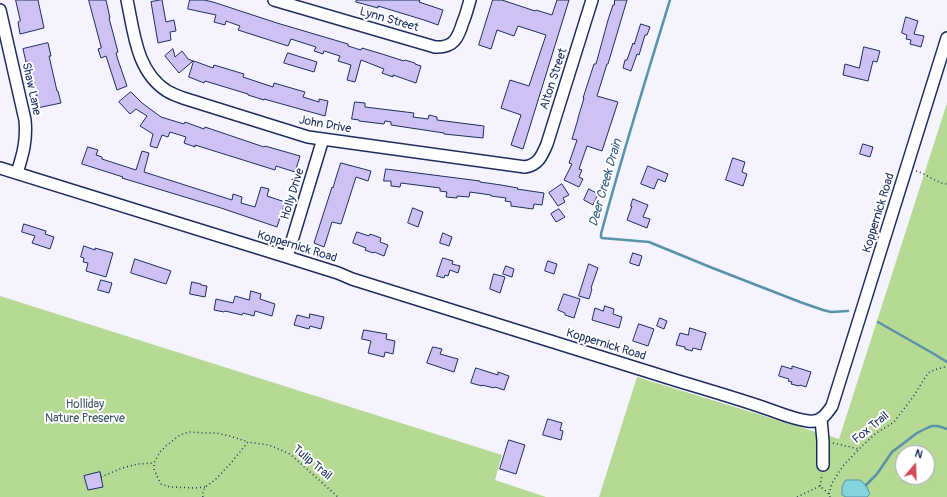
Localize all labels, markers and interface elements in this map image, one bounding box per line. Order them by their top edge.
street label: Lynn Street [358,5,420,35]
street label: Alton Street [537,46,571,112]
street label: Shaw Lane [18,61,44,117]
street label: John Drive [298,113,352,137]
water label: Deer Creek Drain [586,137,626,229]
street label: Holly Drive [278,167,308,221]
street label: Koppernick Road [860,171,898,255]
street label: Koppernick Road [255,228,339,266]
street label: Koppernick Road [564,326,648,364]
park label: Holliday Nature Preserve [45,398,125,426]
street label: Fox Trail [850,409,892,447]
street label: Tulip Trail [289,442,335,484]
north arrow [895,445,935,485]
text: N [913,447,924,461]

